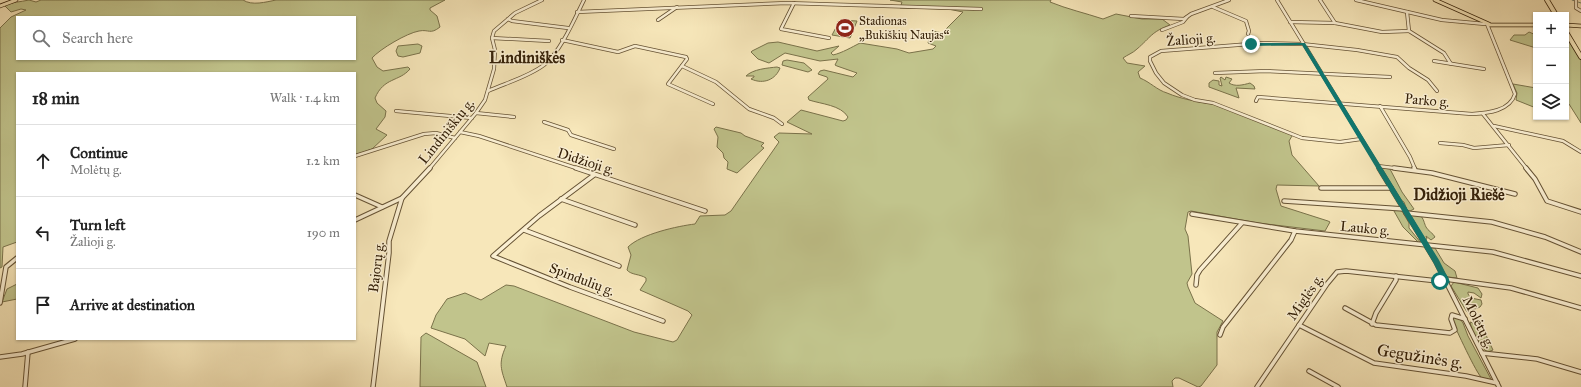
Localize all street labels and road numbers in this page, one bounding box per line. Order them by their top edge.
street label: Žalioji g. [1166,27,1216,50]
street label: Parko g. [1404,90,1450,111]
street label: Lindiniškių g. [415,95,478,167]
street label: Didžioji g. [555,144,617,179]
street label: Lauko g. [1339,217,1391,240]
street label: Bajorų g. [365,241,388,293]
street label: Spindulių g. [547,259,617,300]
street label: Miglės g. [1284,271,1327,323]
street label: Molėtų g. [1459,293,1498,351]
street label: Gegužinės g. [1375,339,1464,374]

